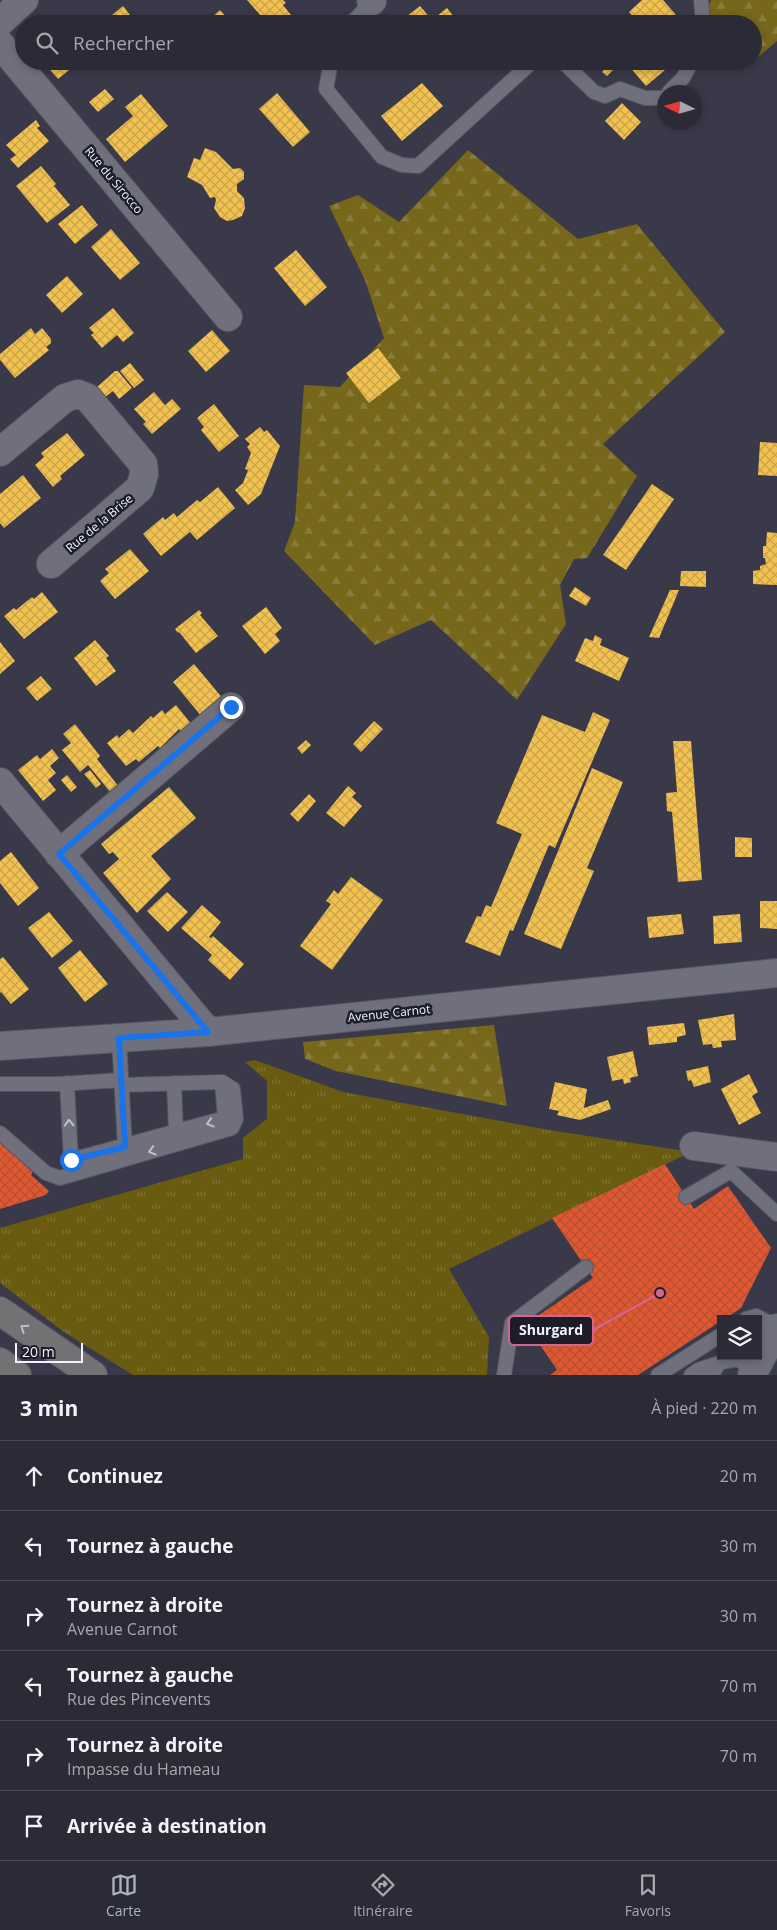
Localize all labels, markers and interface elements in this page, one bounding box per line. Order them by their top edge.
search box [15,15,762,70]
icon: search [33,29,61,57]
text: Rechercher [73,30,174,56]
north arrow [657,85,702,130]
street label: Rue du Sirocco [81,143,147,217]
street label: Rue de la Brise [62,490,136,556]
route end [220,696,243,719]
street label: Avenue Carnot [347,1000,431,1026]
one-way arrow [206,1117,214,1127]
one-way arrow [64,1119,75,1127]
one-way arrow [148,1146,157,1156]
route start [60,1149,83,1172]
map controls [717,1315,762,1360]
button: layers [717,1315,762,1360]
callout: Shurgard [509,1316,593,1345]
text: Shurgard [519,1320,583,1339]
one-way arrow [20,1325,30,1334]
scale bar [15,1340,82,1363]
text: 20 m [22,1342,55,1361]
text: 3 min [20,1394,78,1422]
text: À pied · 220 m [651,1397,757,1419]
icon: ahead [20,1462,48,1490]
text: Continuez [67,1463,163,1489]
text: 20 m [720,1465,757,1487]
icon: left [20,1532,48,1560]
text: Tournez à gauche [67,1533,233,1559]
text: 30 m [720,1535,757,1557]
text: Tournez à droite [67,1592,223,1618]
icon: right [20,1602,48,1630]
text: 30 m [720,1605,757,1627]
text: Avenue Carnot [67,1618,178,1640]
text: Tournez à gauche [67,1662,233,1688]
icon: left [20,1672,48,1700]
text: 70 m [720,1675,757,1697]
text: Rue des Pincevents [67,1688,211,1710]
text: Tournez à droite [67,1732,223,1758]
icon: right [20,1742,48,1770]
text: 70 m [720,1745,757,1767]
text: Impasse du Hameau [67,1758,220,1780]
icon: arrive [20,1812,48,1840]
text: Arrivée à destination [67,1813,267,1839]
tab: Carte [106,1871,141,1920]
tab: Itinéraire [353,1871,413,1920]
tab: Favoris [625,1871,671,1920]

